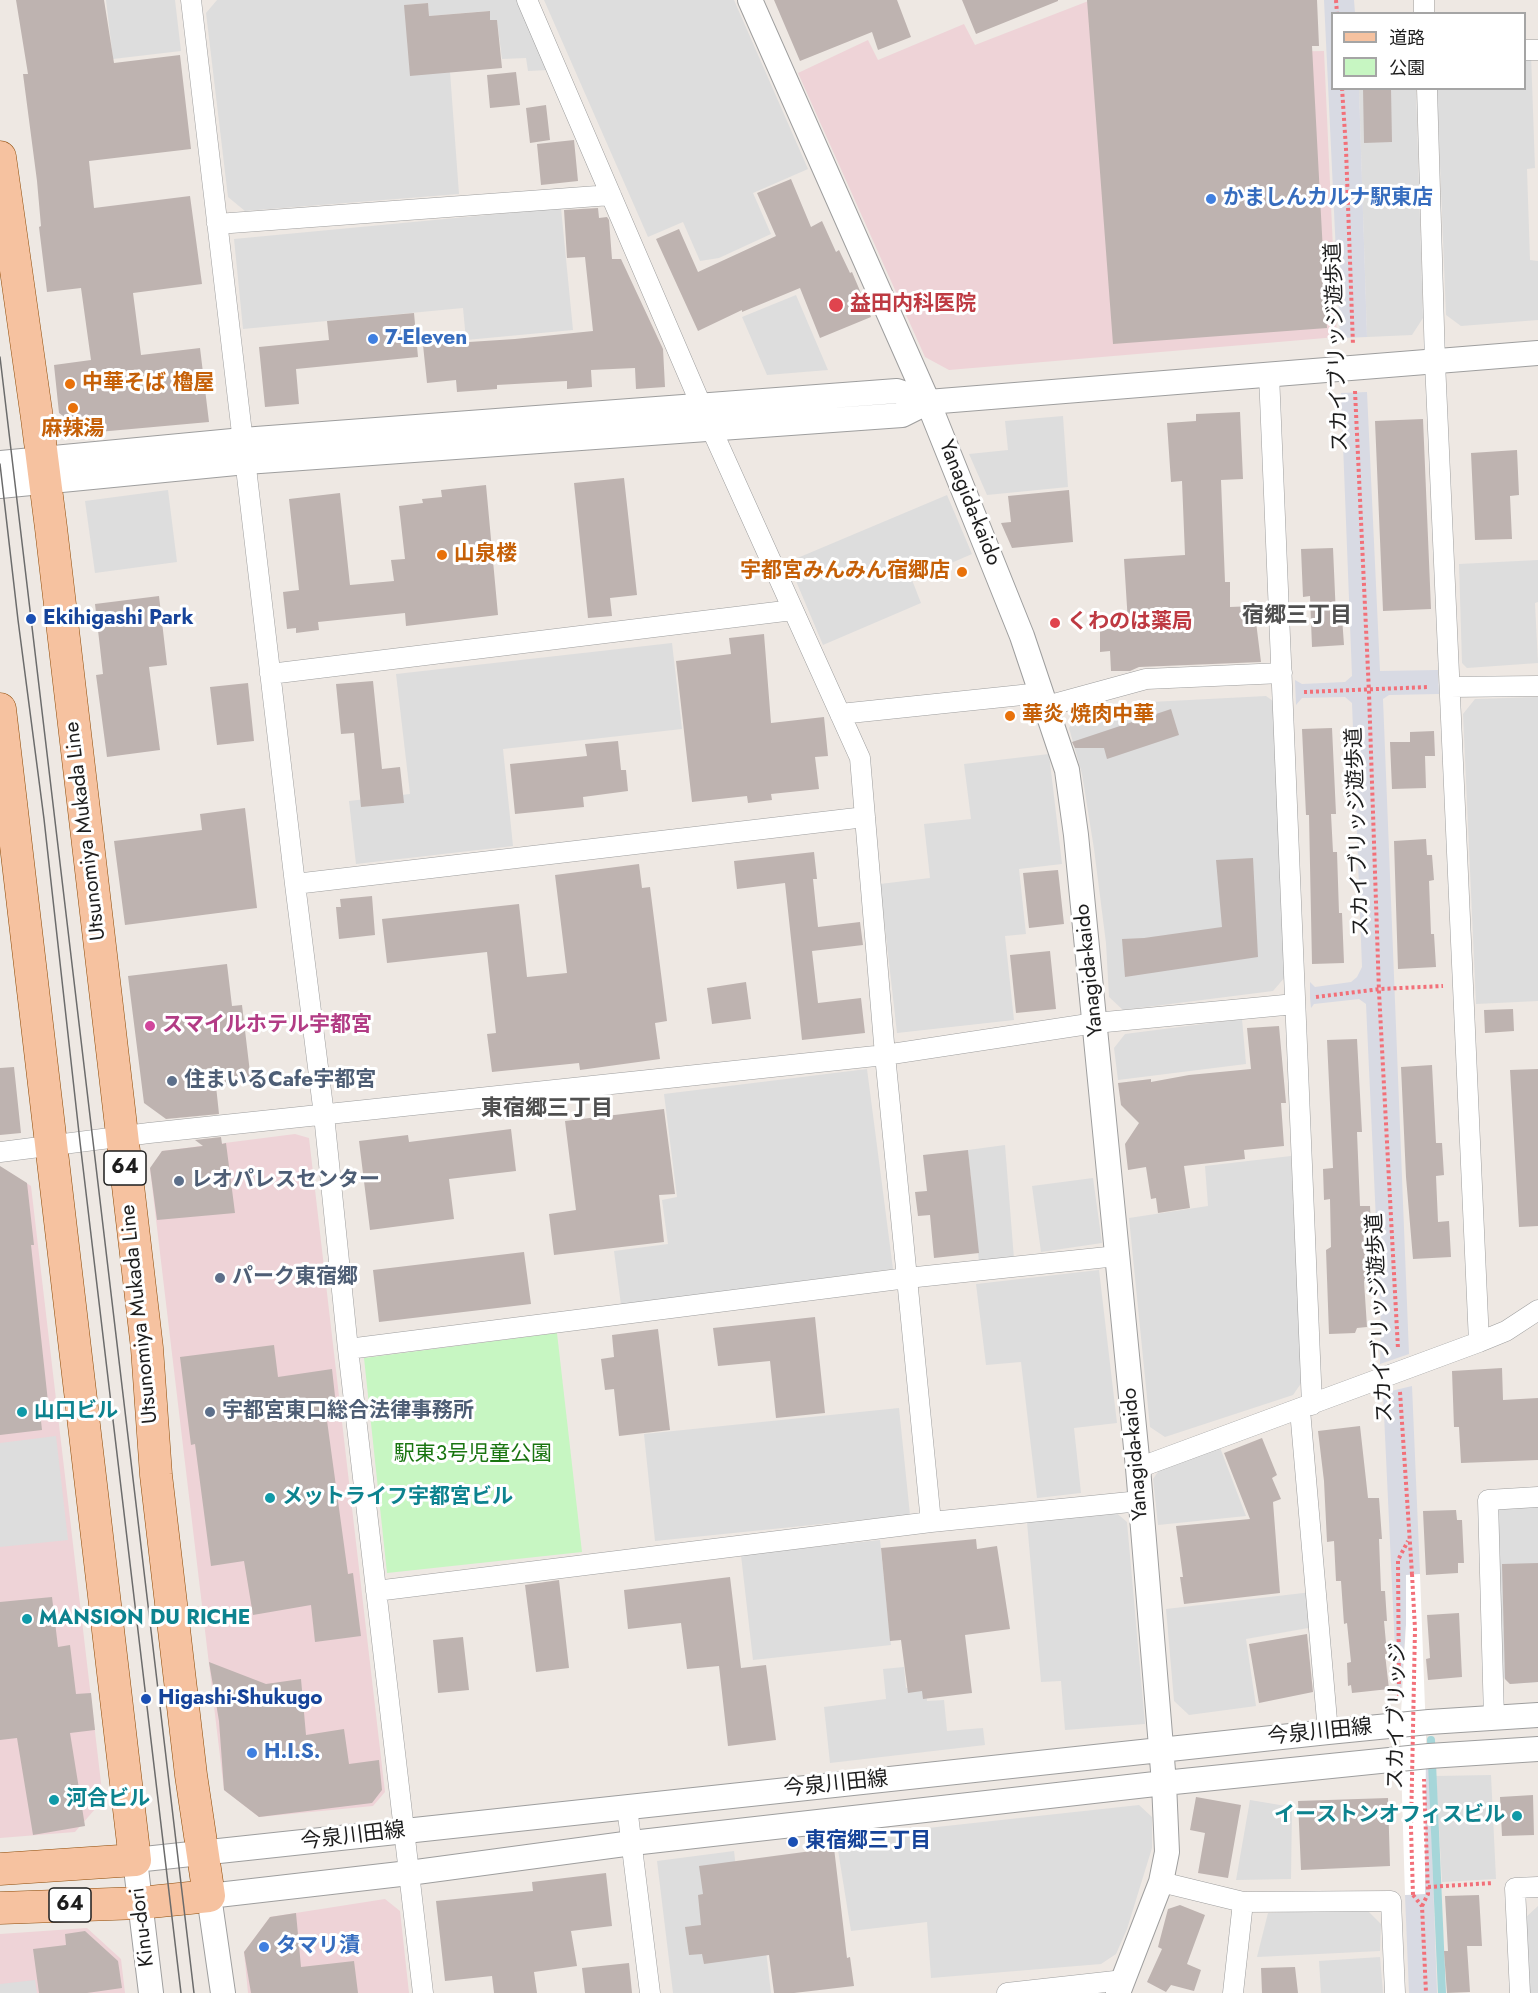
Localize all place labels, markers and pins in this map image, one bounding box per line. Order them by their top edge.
place label: かましんカルナ駅東店 [1223,186,1433,212]
marker: かましんカルナ駅東店 [1204,192,1218,206]
place label: 益田内科医院 [850,292,976,318]
marker: 益田内科医院 [827,296,845,314]
place label: 7-Eleven [385,326,467,352]
marker: 7-Eleven [366,332,380,346]
place label: 中華そば 櫓屋 [82,371,214,397]
marker: 中華そば 櫓屋 [63,377,77,391]
marker: 麻辣湯 [66,401,80,415]
place label: 麻辣湯 [42,417,104,443]
place label: 山泉楼 [454,542,517,568]
marker: 山泉楼 [435,548,449,562]
place label: 宇都宮みんみん宿郷店 [740,559,950,585]
marker: 宇都宮みんみん宿郷店 [955,565,969,579]
place label: Ekihigashi Park [43,606,194,632]
place label: くわのは薬局 [1067,610,1193,636]
marker: Ekihigashi Park [24,612,38,626]
marker: くわのは薬局 [1048,616,1062,630]
place label: 華炎 焼肉中華 [1022,703,1154,729]
marker: 華炎 焼肉中華 [1003,709,1017,723]
place label: スマイルホテル宇都宮 [162,1013,372,1039]
marker: スマイルホテル宇都宮 [143,1019,157,1033]
place label: 住まいるCafe宇都宮 [184,1068,376,1094]
marker: 住まいるCafe宇都宮 [165,1074,179,1088]
place label: レオパレスセンター [191,1168,380,1194]
marker: レオパレスセンター [172,1174,186,1188]
place label: パーク東宿郷 [232,1265,358,1291]
marker: パーク東宿郷 [213,1271,227,1285]
place label: 山口ビル [34,1399,118,1425]
place label: 宇都宮東口総合法律事務所 [222,1399,474,1425]
marker: 山口ビル [15,1405,29,1419]
marker: 宇都宮東口総合法律事務所 [203,1405,217,1419]
place label: メットライフ宇都宮ビル [282,1485,513,1511]
marker: メットライフ宇都宮ビル [263,1491,277,1505]
place label: MANSION DU RICHE [39,1606,250,1632]
marker: MANSION DU RICHE [20,1612,34,1626]
place label: Higashi-Shukugo [158,1686,323,1712]
marker: Higashi-Shukugo [139,1692,153,1706]
place label: H.I.S. [264,1740,321,1766]
marker: H.I.S. [245,1746,259,1760]
place label: 河合ビル [66,1787,150,1813]
marker: 河合ビル [47,1793,61,1807]
place label: イーストンオフィスビル [1274,1803,1505,1829]
marker: イーストンオフィスビル [1510,1809,1524,1823]
place label: 東宿郷三丁目 [805,1829,931,1855]
marker: 東宿郷三丁目 [786,1835,800,1849]
place label: タマリ漬 [276,1934,360,1960]
marker: タマリ漬 [257,1940,271,1954]

